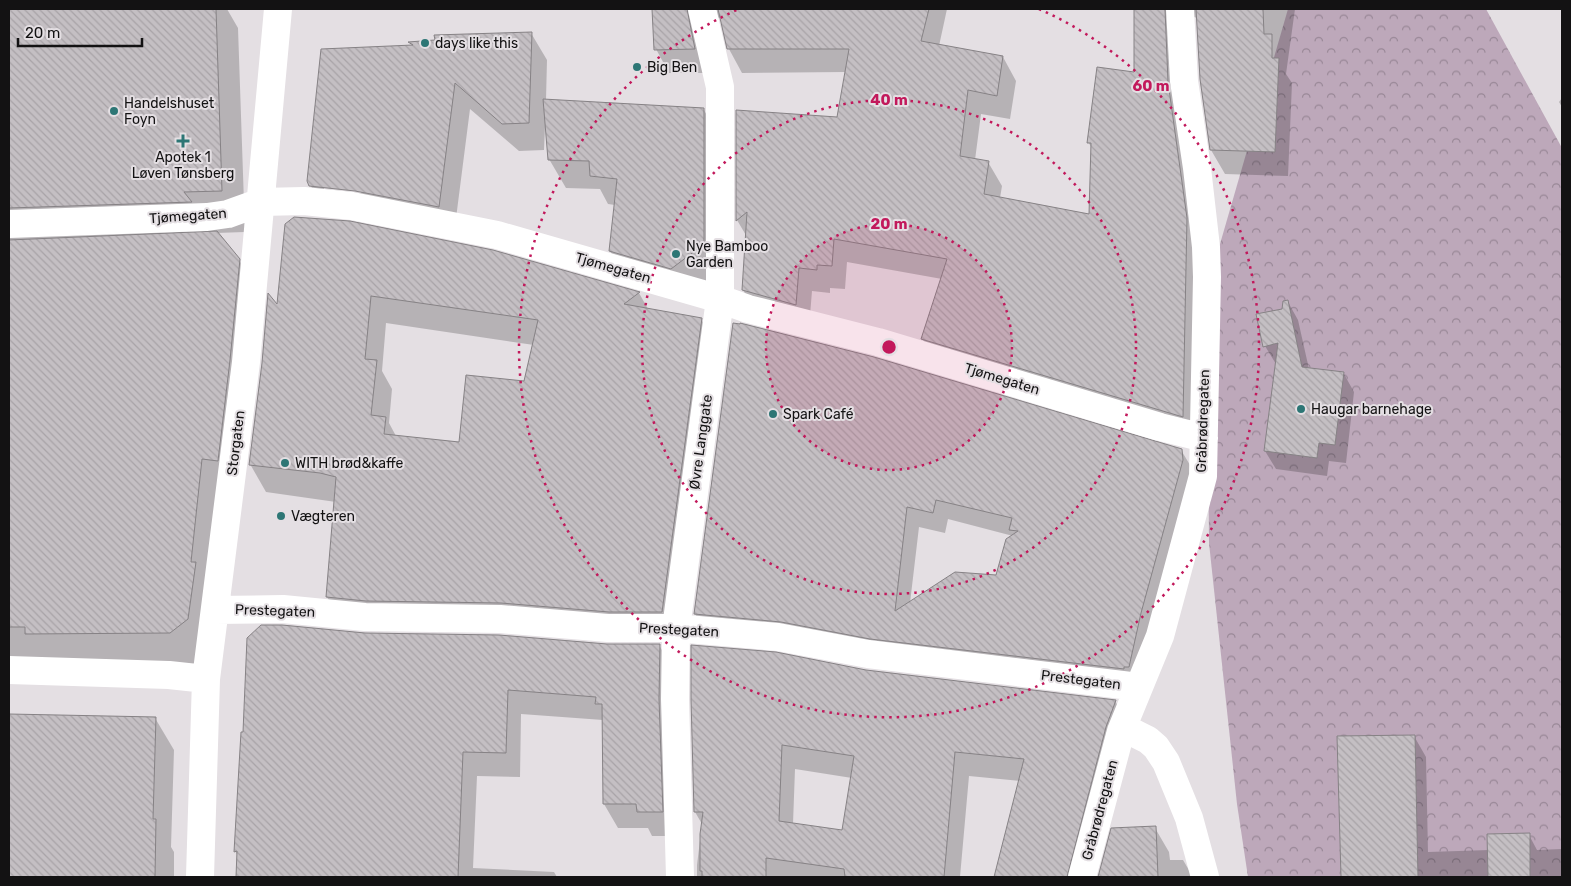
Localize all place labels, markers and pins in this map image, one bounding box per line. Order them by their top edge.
place label: days like this [435,35,518,52]
marker: days like this [419,37,431,49]
place label: Big Ben [647,59,697,76]
marker: Big Ben [631,61,643,73]
place label: Handelshuset Foyn [124,95,215,128]
marker: Handelshuset Foyn [108,105,120,117]
marker: Apotek 1 Løven Tønsberg [177,135,189,147]
place label: Apotek 1 Løven Tønsberg [132,149,234,182]
place label: Nye Bamboo Garden [686,238,768,271]
marker: Nye Bamboo Garden [670,248,682,260]
centre of rings [880,338,898,356]
place label: Haugar barnehage [1311,401,1432,418]
marker: Haugar barnehage [1295,403,1307,415]
place label: Spark Café [783,406,854,423]
marker: Spark Café [767,408,779,420]
place label: WITH brød&kaffe [295,455,403,472]
marker: WITH brød&kaffe [279,457,291,469]
place label: Vægteren [291,508,355,525]
marker: Vægteren [275,510,287,522]

